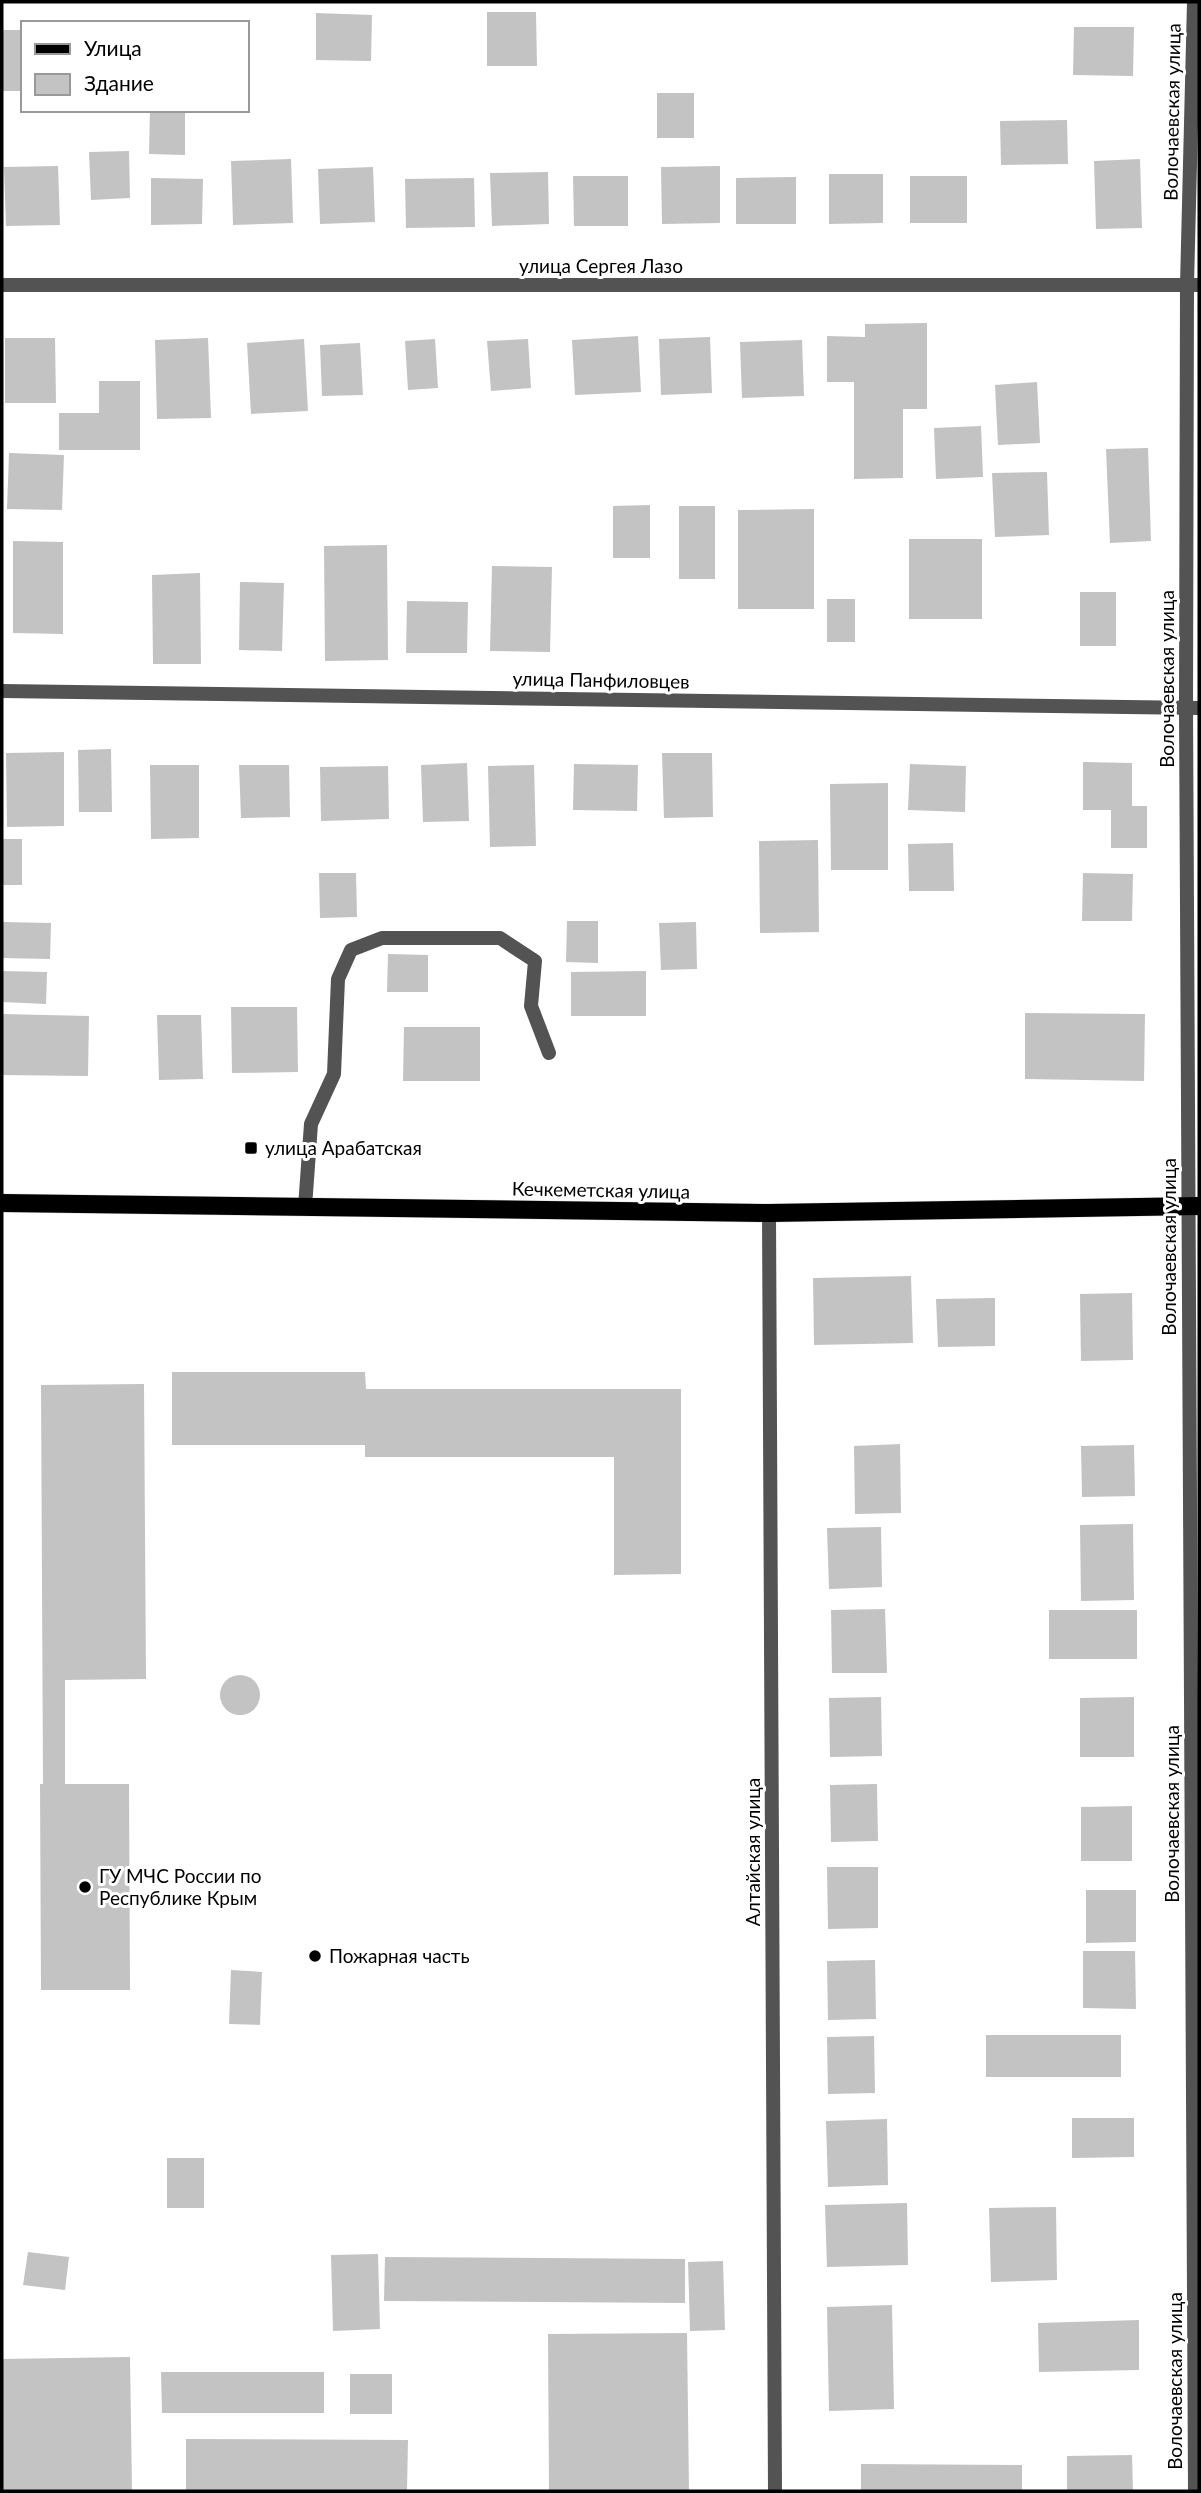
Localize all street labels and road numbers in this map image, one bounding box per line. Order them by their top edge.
street label: Волочаевская улица [1158,23,1185,201]
street label: улица Сергея Лазо [519,254,683,277]
street label: Волочаевская улица [1155,590,1178,768]
street label: улица Панфиловцев [512,666,690,693]
street label: Волочаевская улица [1157,1158,1180,1336]
street label: Кечкеметская улица [512,1176,690,1203]
street label: Волочаевская улица [1160,1725,1183,1903]
street label: Алтайская улица [741,1778,764,1926]
street label: Волочаевская улица [1163,2292,1186,2470]

